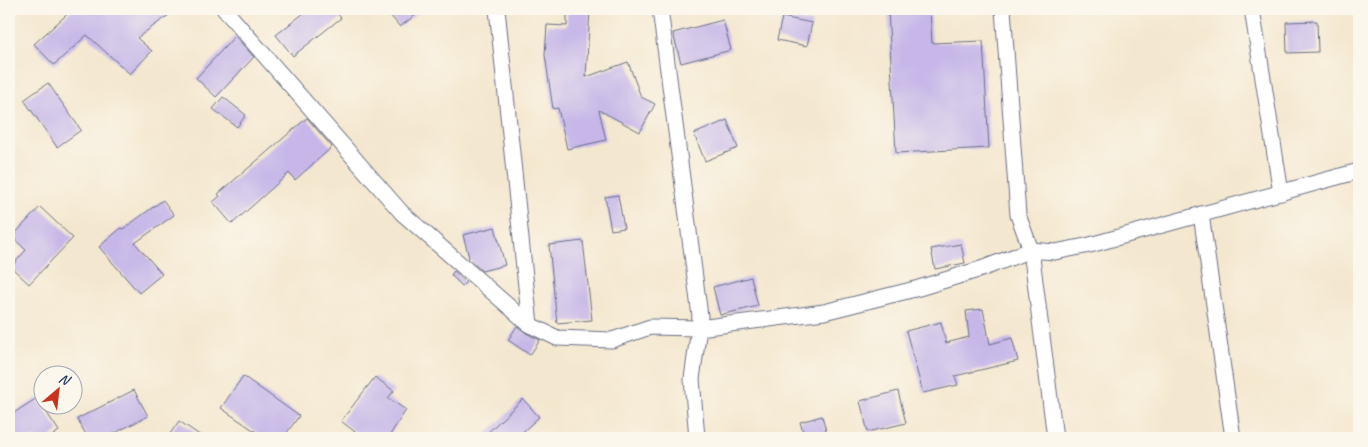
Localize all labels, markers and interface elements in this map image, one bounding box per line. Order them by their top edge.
north arrow [32,364,82,414]
text: N [56,369,74,390]

